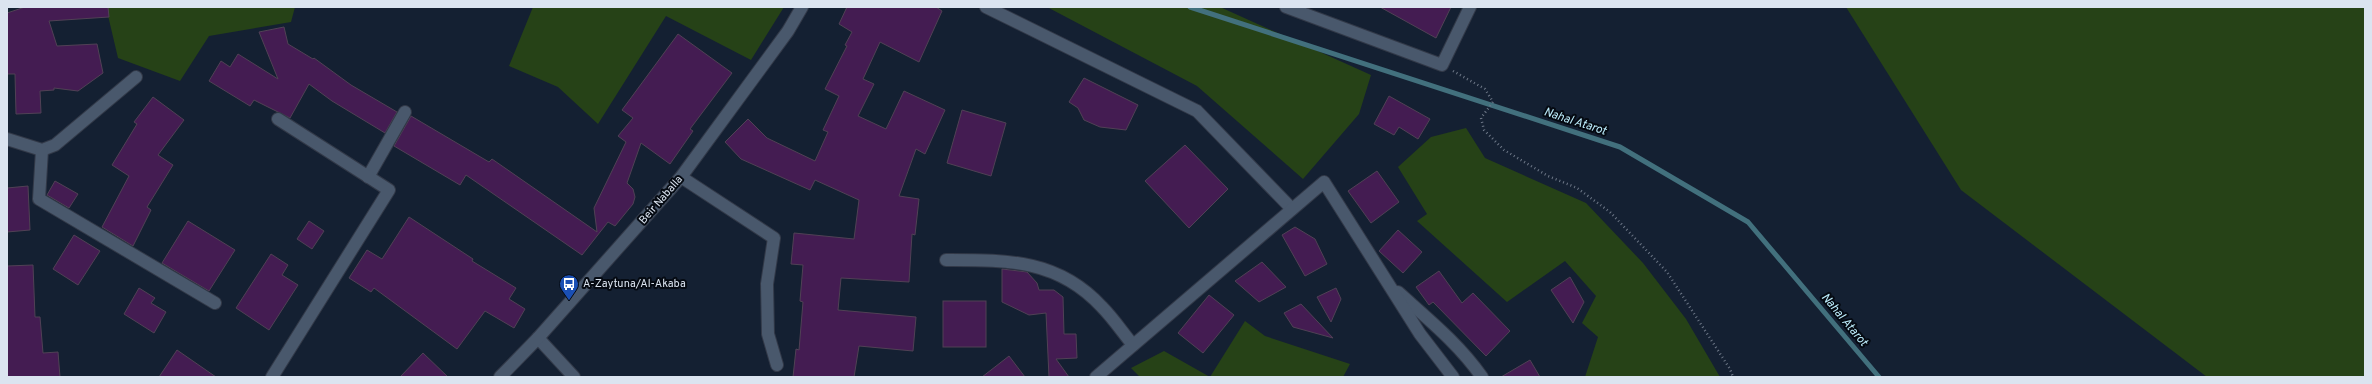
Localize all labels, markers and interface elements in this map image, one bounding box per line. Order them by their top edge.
water label: Nahal Atarot [1542,104,1609,140]
street label: Beir Naballa [636,173,686,227]
bus stop icon: A-Zaytuna/Al-Akaba [558,273,580,301]
place label: A-Zaytuna/Al-Akaba [583,277,686,291]
water label: Nahal Atarot [1817,290,1871,350]

